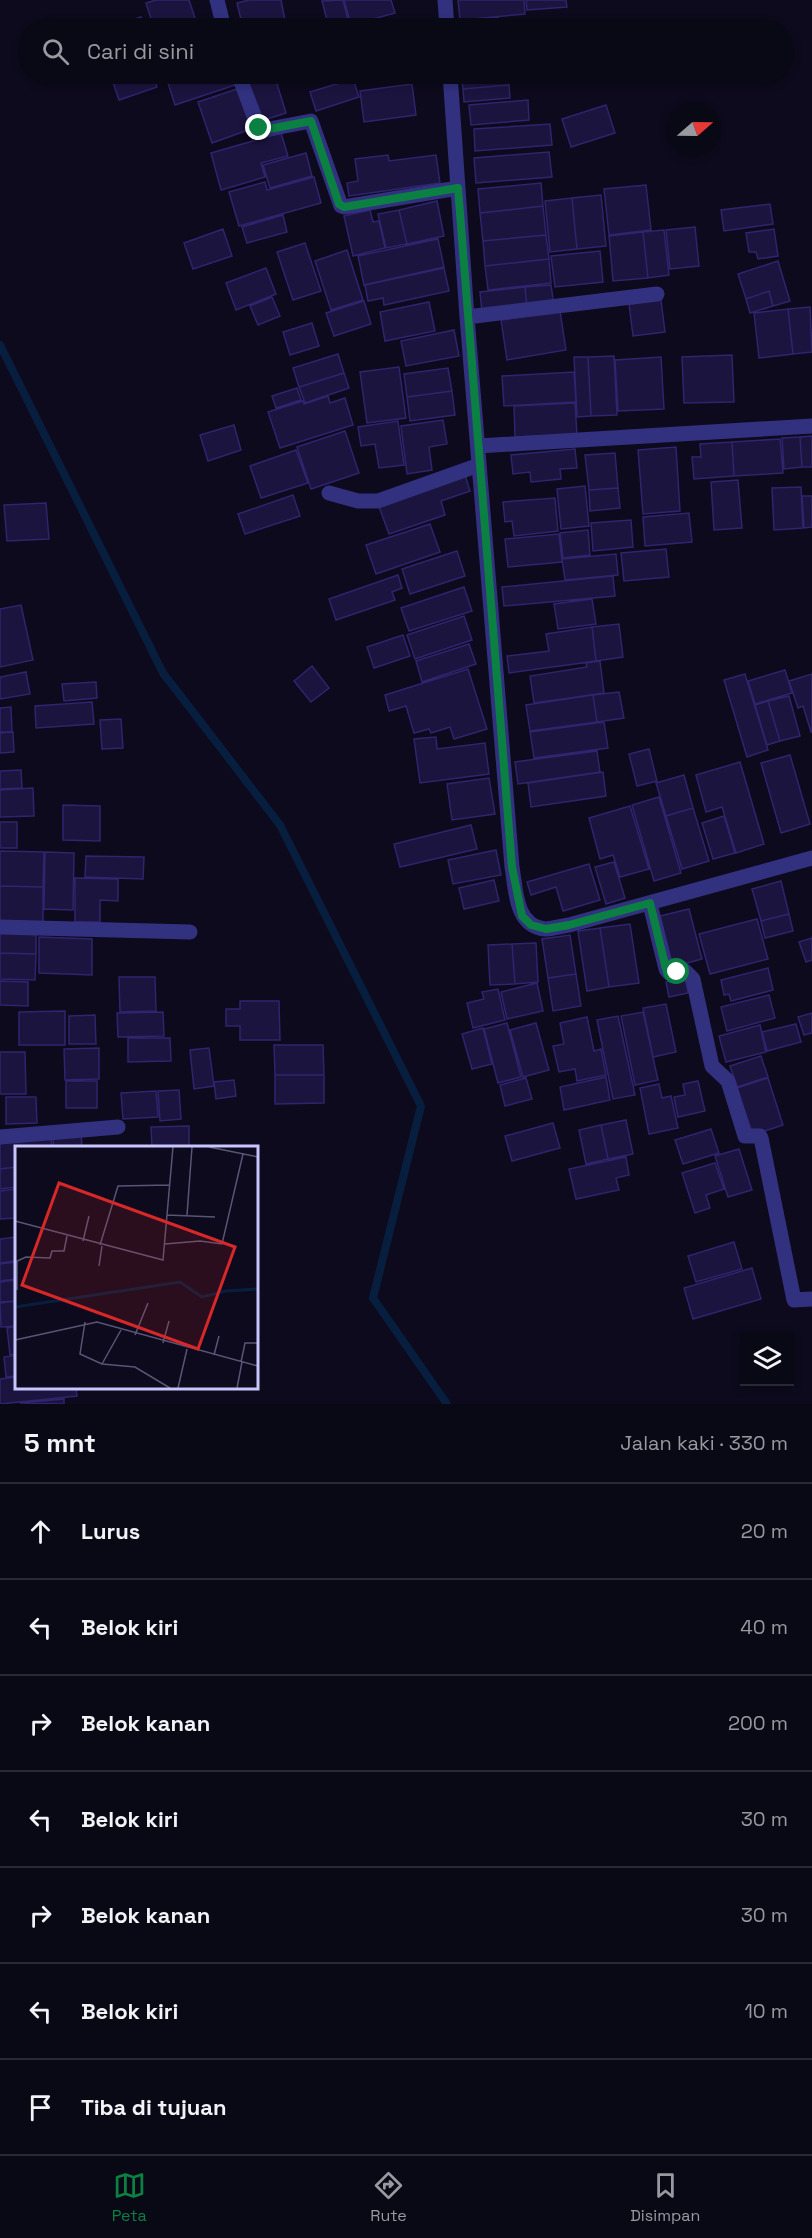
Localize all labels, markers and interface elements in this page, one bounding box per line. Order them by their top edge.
search box [18,18,794,84]
icon: search [39,35,72,68]
text: Cari di sini [87,37,194,65]
north arrow [668,102,722,156]
route end [245,114,271,140]
route start [663,958,689,984]
inset map [15,1146,258,1389]
map controls [740,1332,794,1386]
button: layers [740,1332,794,1386]
text: 5 mnt [24,1426,96,1460]
text: Jalan kaki · 330 m [620,1430,788,1456]
icon: ahead [24,1515,57,1548]
text: Lurus [81,1517,140,1545]
text: 20 m [741,1518,788,1544]
icon: left [24,1611,57,1644]
text: Belok kiri [81,1613,178,1641]
text: 40 m [740,1614,788,1640]
icon: right [24,1707,57,1740]
text: Belok kanan [81,1709,210,1737]
text: 200 m [728,1710,788,1736]
icon: left [24,1803,57,1836]
text: Belok kiri [81,1805,178,1833]
text: 30 m [741,1806,788,1832]
icon: right [24,1899,57,1932]
text: Belok kanan [81,1901,210,1929]
text: 30 m [741,1902,788,1928]
icon: left [24,1995,57,2028]
text: Belok kiri [81,1997,178,2025]
text: 10 m [744,1998,788,2024]
icon: arrive [24,2091,57,2124]
text: Tiba di tujuan [81,2093,227,2121]
tab: Peta [112,2169,147,2226]
tab: Rute [370,2169,407,2226]
tab: Disimpan [630,2169,700,2226]

